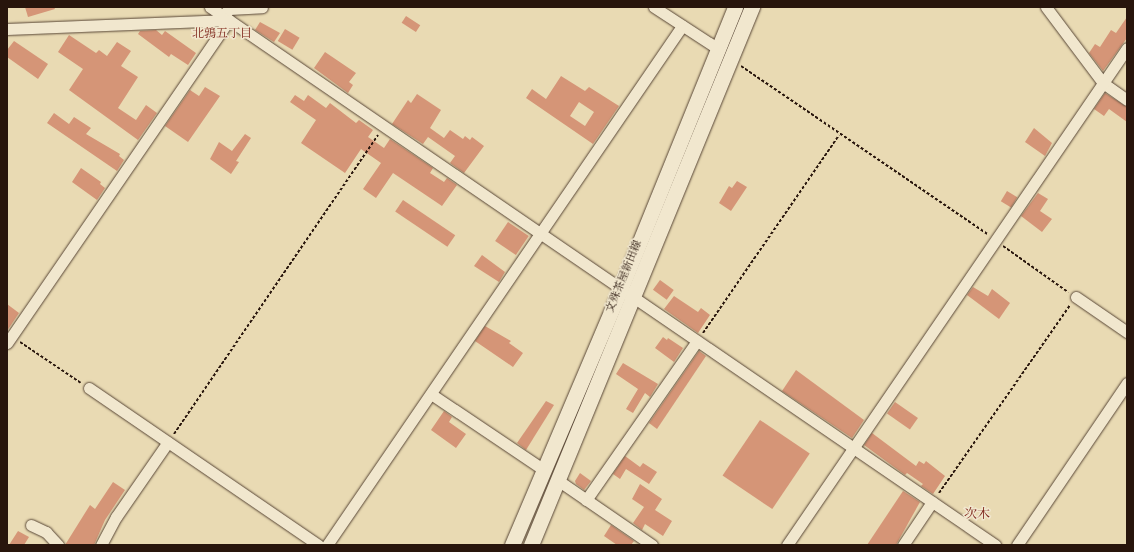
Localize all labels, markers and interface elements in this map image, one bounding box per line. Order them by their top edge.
district label: 北鶉五丁目 [192,28,252,42]
street label: 文殊茶屋新田線 [604,239,646,315]
district label: 次木 [964,507,990,523]

